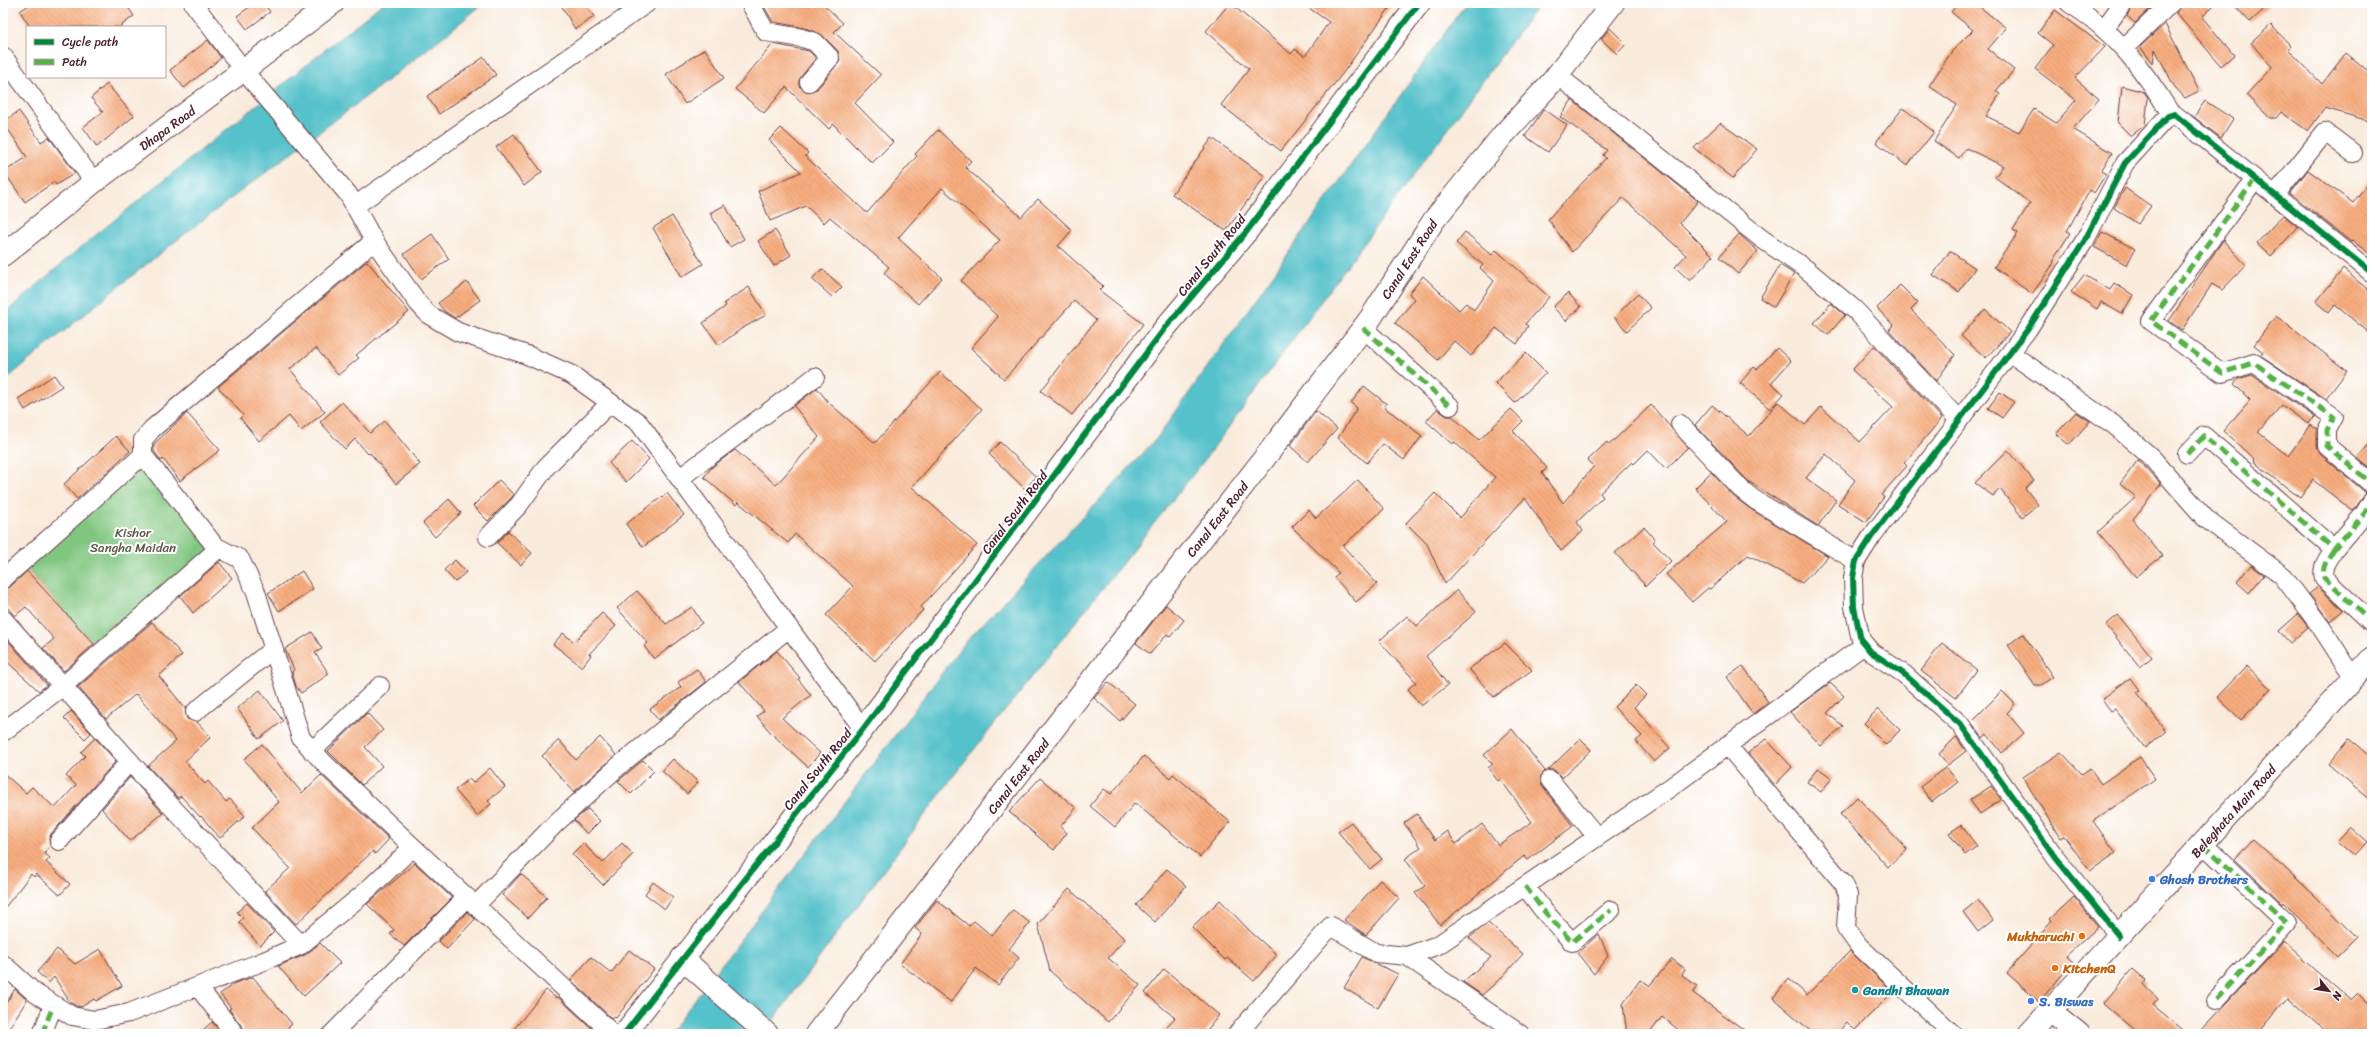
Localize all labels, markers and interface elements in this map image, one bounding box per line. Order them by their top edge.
legend [26,26,166,78]
text: Cycle path [62,31,118,53]
text: Path [62,51,87,73]
street label: Dhapa Road [134,99,202,157]
street label: Canal South Road [1171,208,1253,301]
street label: Canal East Road [1375,214,1445,304]
street label: Canal South Road [975,465,1054,559]
street label: Canal East Road [1180,475,1255,562]
park label: Kishor Sangha Maidan [90,521,176,559]
street label: Canal South Road [777,722,859,815]
street label: Canal East Road [981,732,1056,819]
street label: Beleghata Main Road [2185,758,2283,864]
place label: Ghosh Brothers [2159,868,2249,891]
marker: Ghosh Brothers [2147,874,2157,884]
place label: Mukharuchi [2006,925,2075,948]
marker: Mukharuchi [2077,931,2087,941]
place label: KitchenQ [2062,957,2116,980]
marker: KitchenQ [2050,963,2060,973]
north arrow [2309,971,2349,1011]
place label: Gandhi Bhawan [1862,979,1950,1002]
marker: Gandhi Bhawan [1850,985,1860,995]
text: N [2327,987,2348,1004]
place label: S. Biswas [2038,990,2094,1013]
marker: S. Biswas [2026,996,2036,1006]

